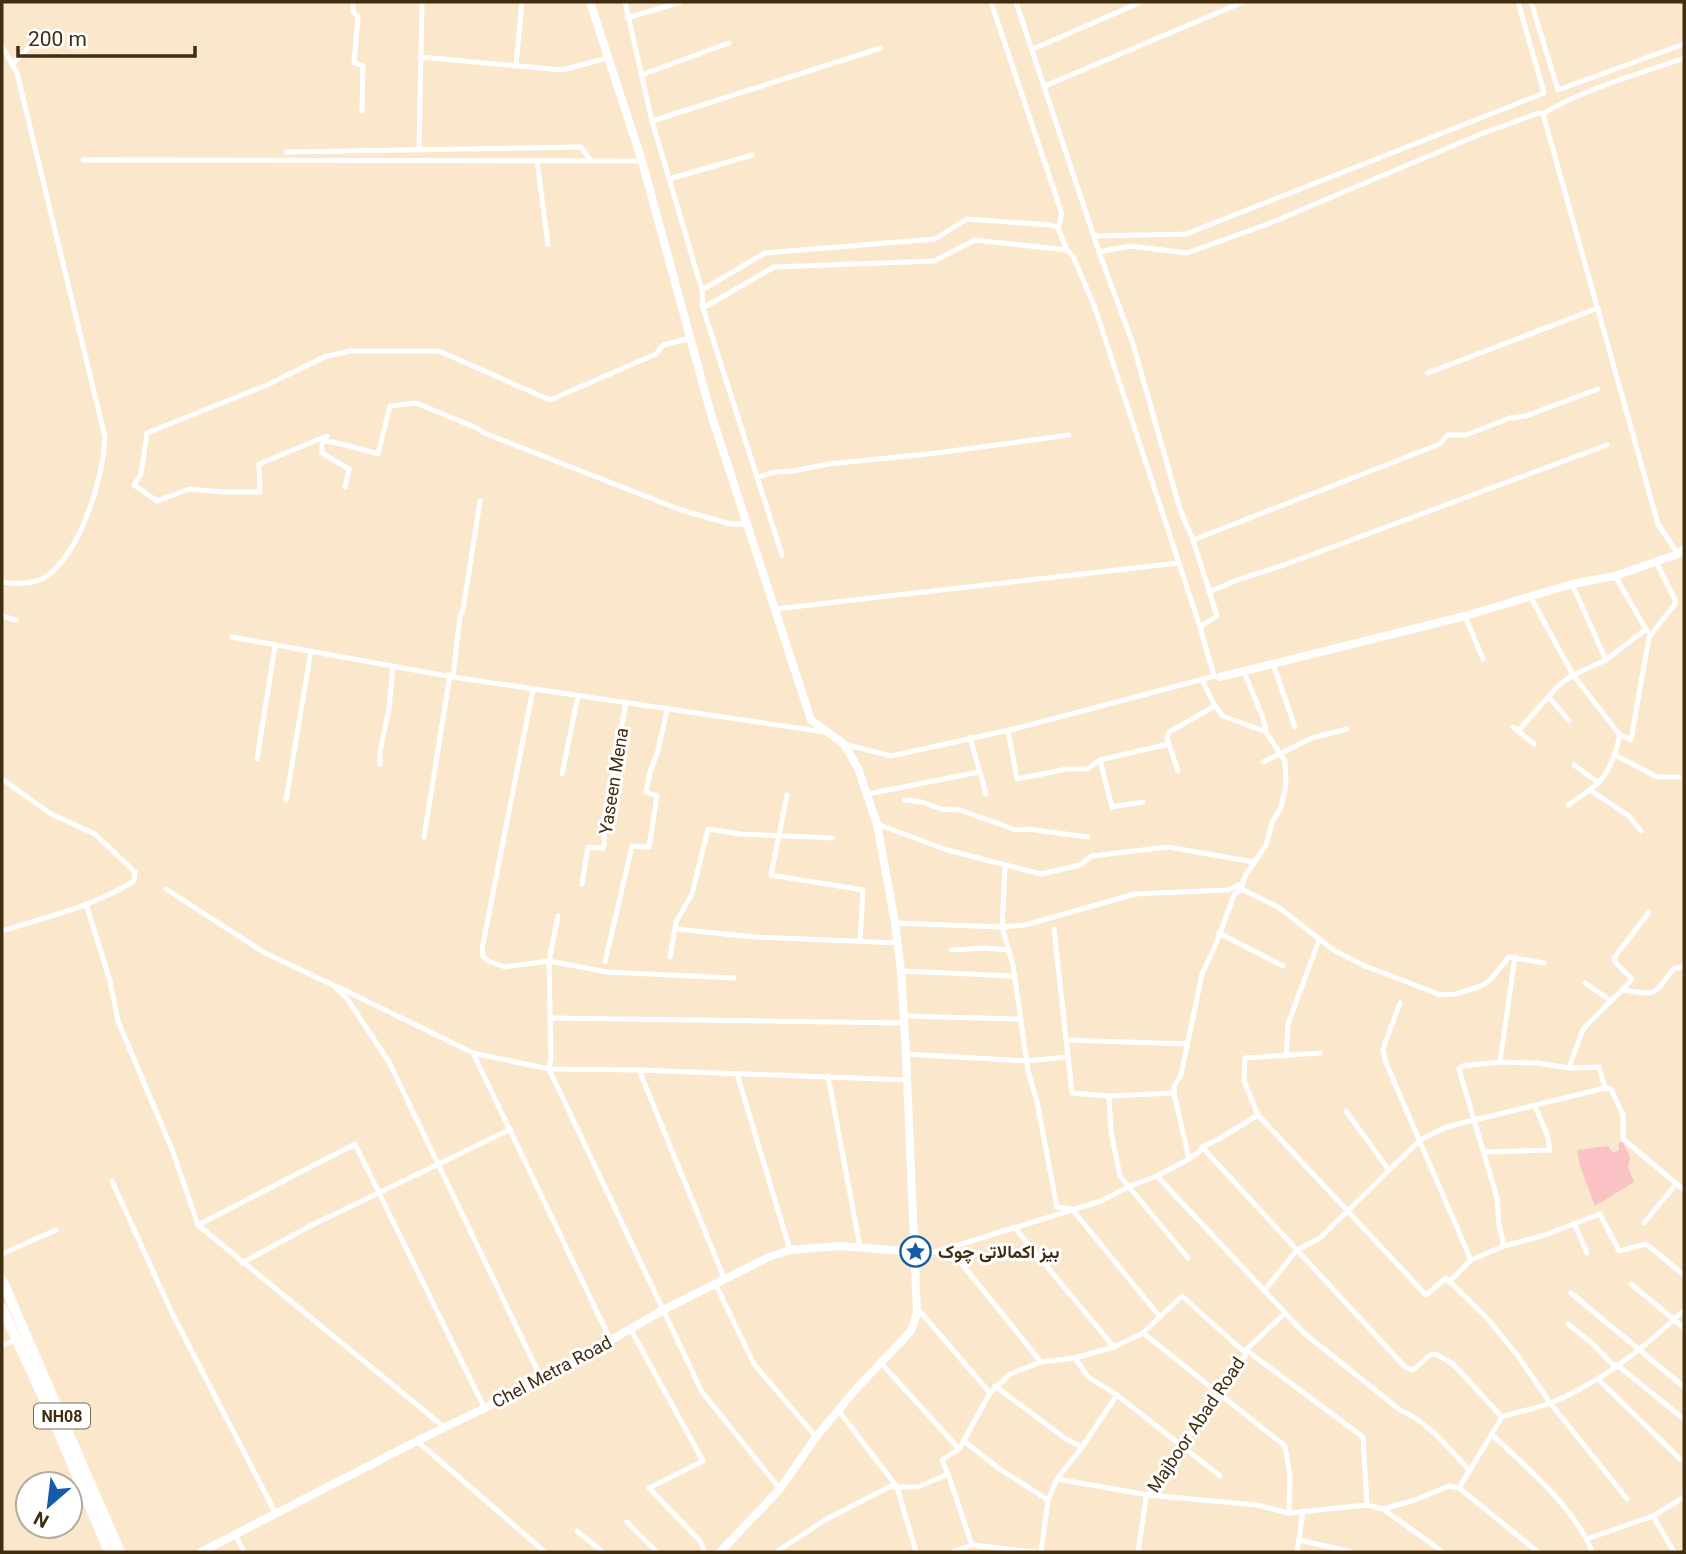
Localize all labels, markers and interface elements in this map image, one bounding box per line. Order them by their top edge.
scale bar [18,14,194,58]
text: 200 m [28,27,87,51]
street label: Yaseen Mena [595,726,632,836]
place icon: بیز اکمالاتی چوک [898,1235,932,1269]
place label: بیز اکمالاتی چوک [938,1241,1059,1264]
street label: Chel Metra Road [488,1331,615,1412]
street label: Majboor Abad Road [1143,1353,1249,1496]
road number: NH08 [34,1404,90,1428]
north arrow [14,1470,84,1540]
text: N [30,1506,53,1533]

